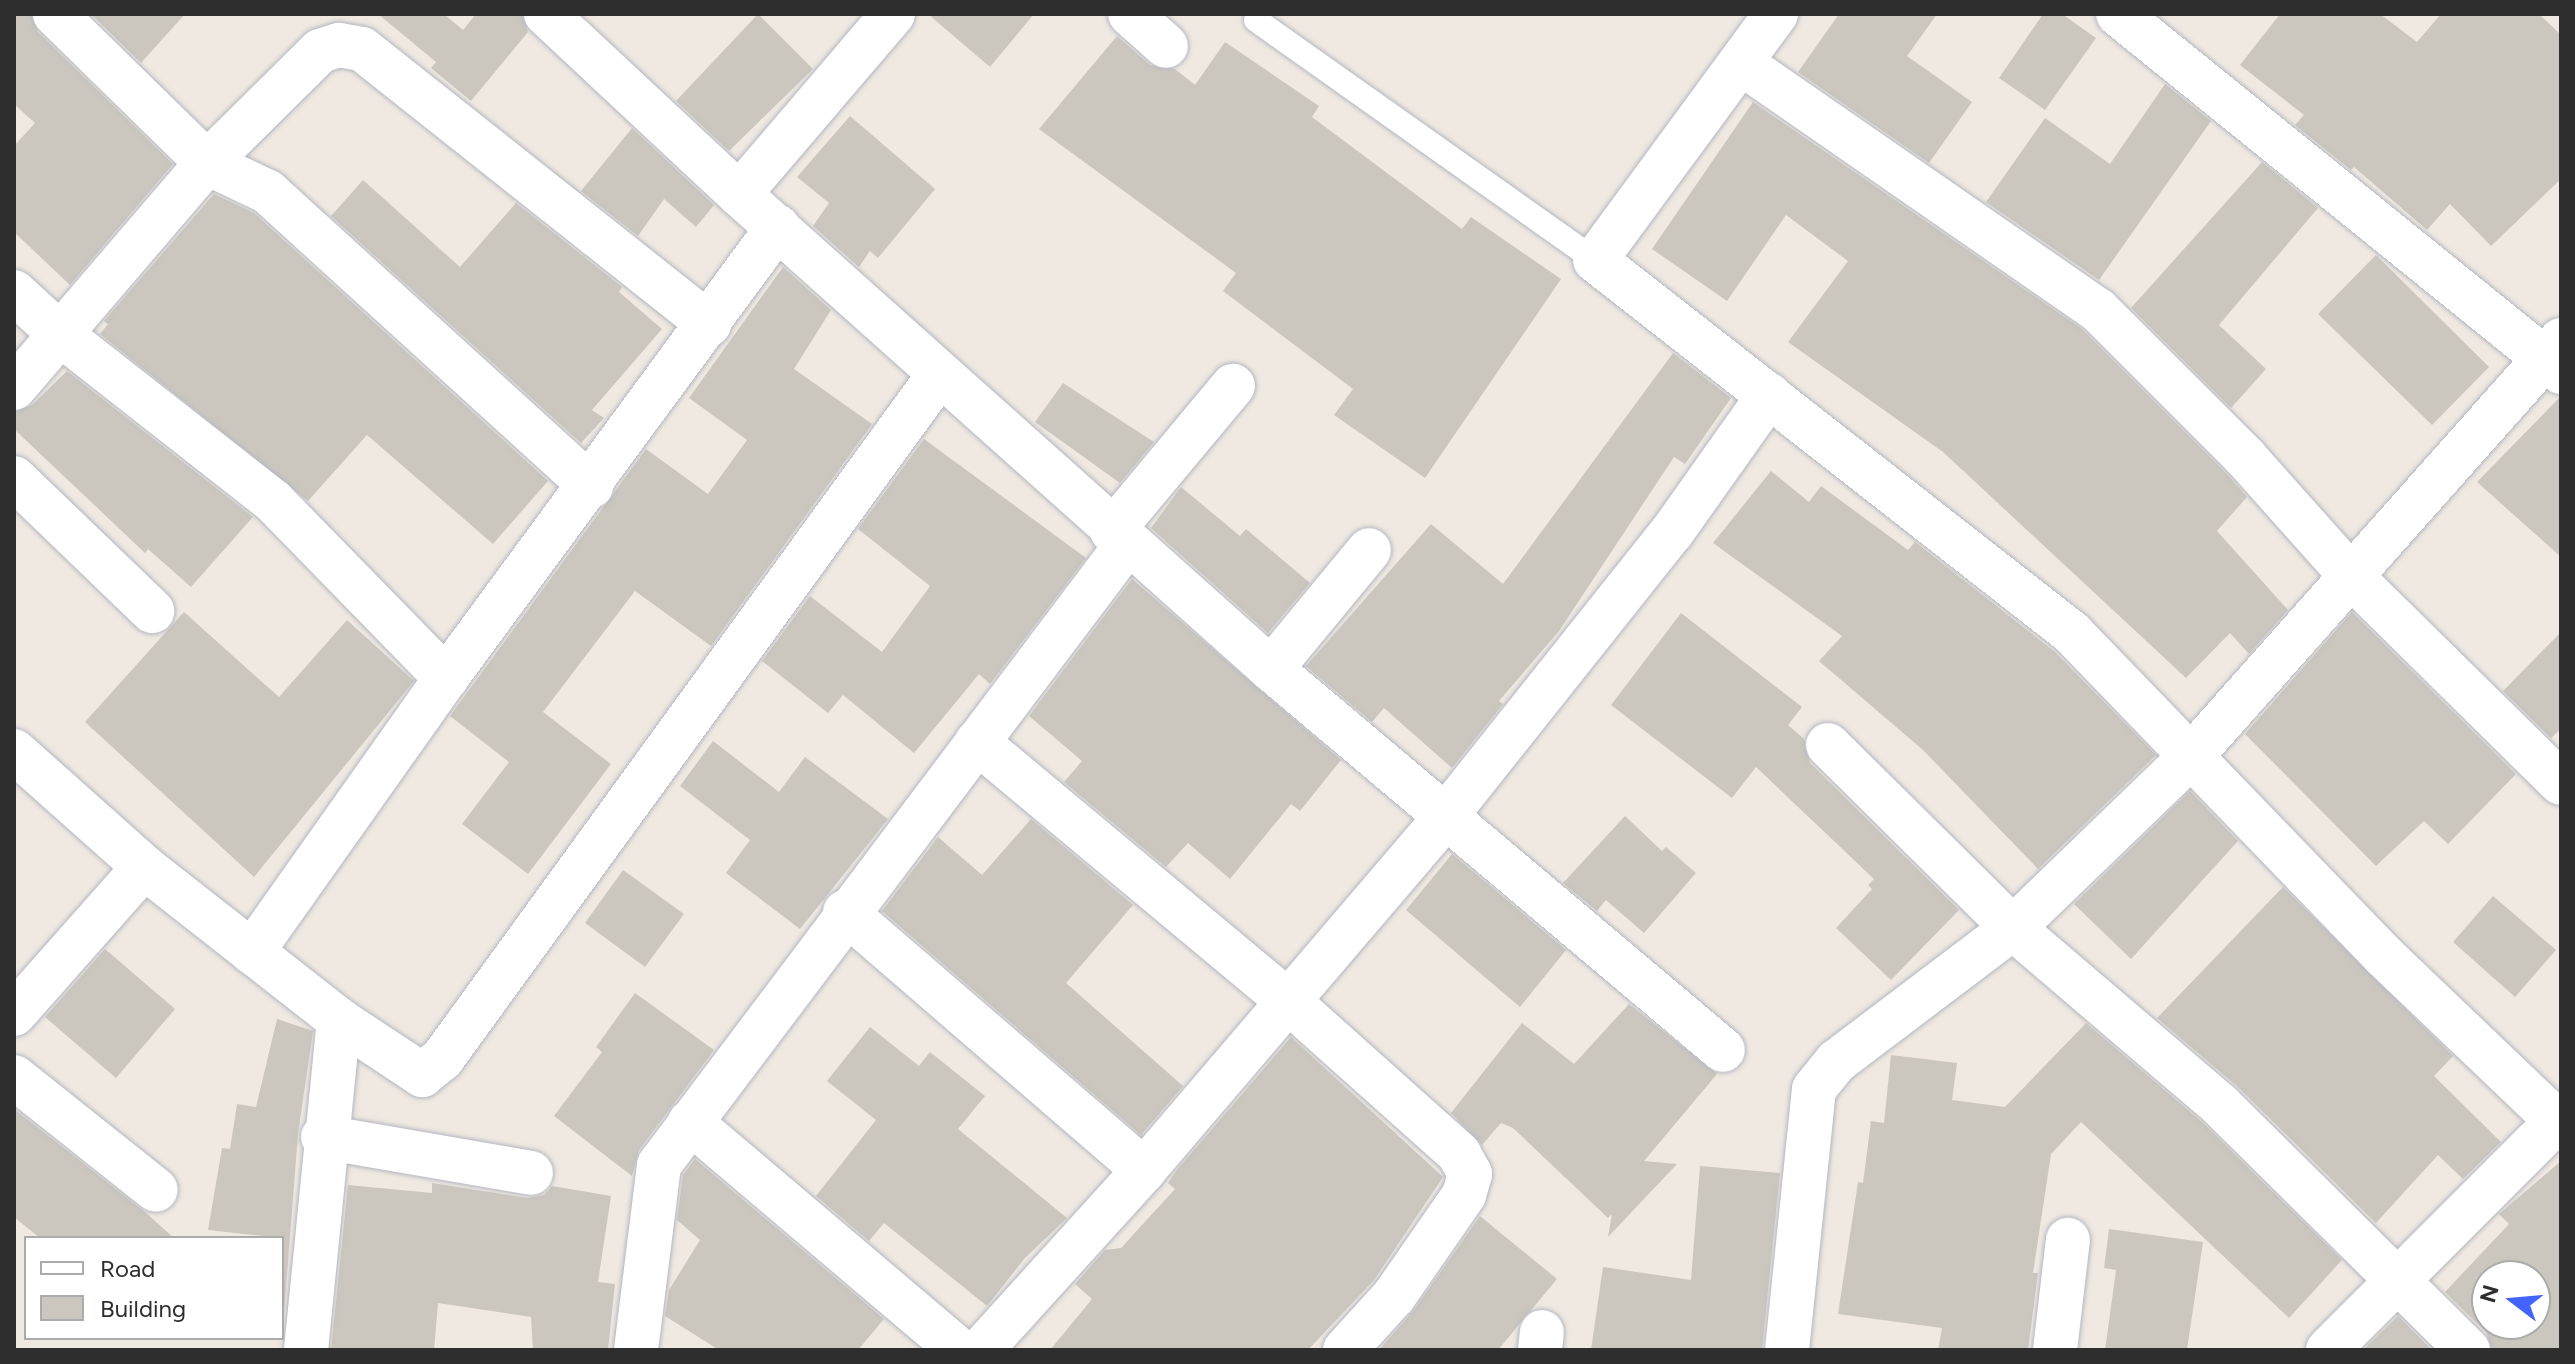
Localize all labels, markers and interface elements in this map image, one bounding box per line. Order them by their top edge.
legend [24,1236,284,1340]
text: Road [100,1254,155,1283]
north arrow [2471,1260,2551,1340]
text: N [2474,1282,2505,1306]
text: Building [100,1294,186,1323]

